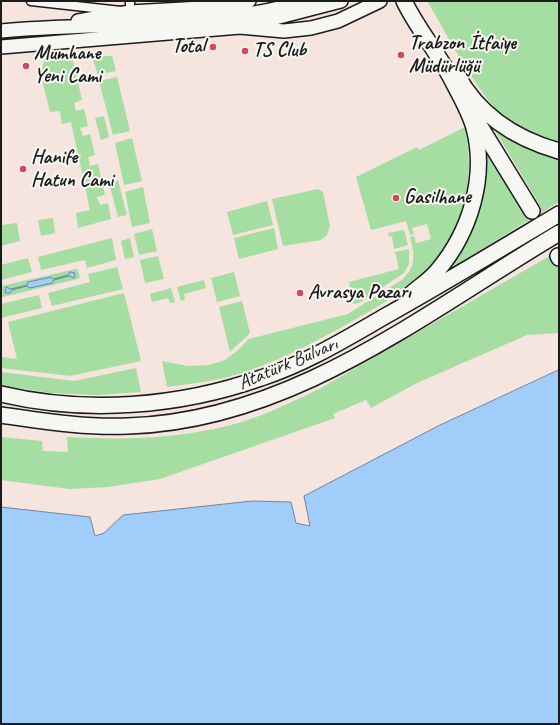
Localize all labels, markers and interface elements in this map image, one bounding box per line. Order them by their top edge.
place label: Trabzon İtfaiye Müdürlüğü [409,32,516,79]
place label: Total [172,35,205,59]
place label: TS Club [253,39,306,63]
place label: Mumhane Yeni Cami [34,42,101,89]
marker: Total [208,42,218,52]
marker: TS Club [240,46,250,56]
marker: Trabzon İtfaiye Müdürlüğü [396,50,406,60]
marker: Mumhane Yeni Cami [21,61,31,71]
place label: Hanife Hatun Cami [31,146,113,193]
marker: Hanife Hatun Cami [18,164,28,174]
place label: Gasilhane [404,186,471,210]
marker: Gasilhane [391,193,401,203]
place label: Avrasya Pazarı [308,281,411,305]
marker: Avrasya Pazarı [295,288,305,298]
street label: Atatürk Bulvarı [235,332,341,396]

